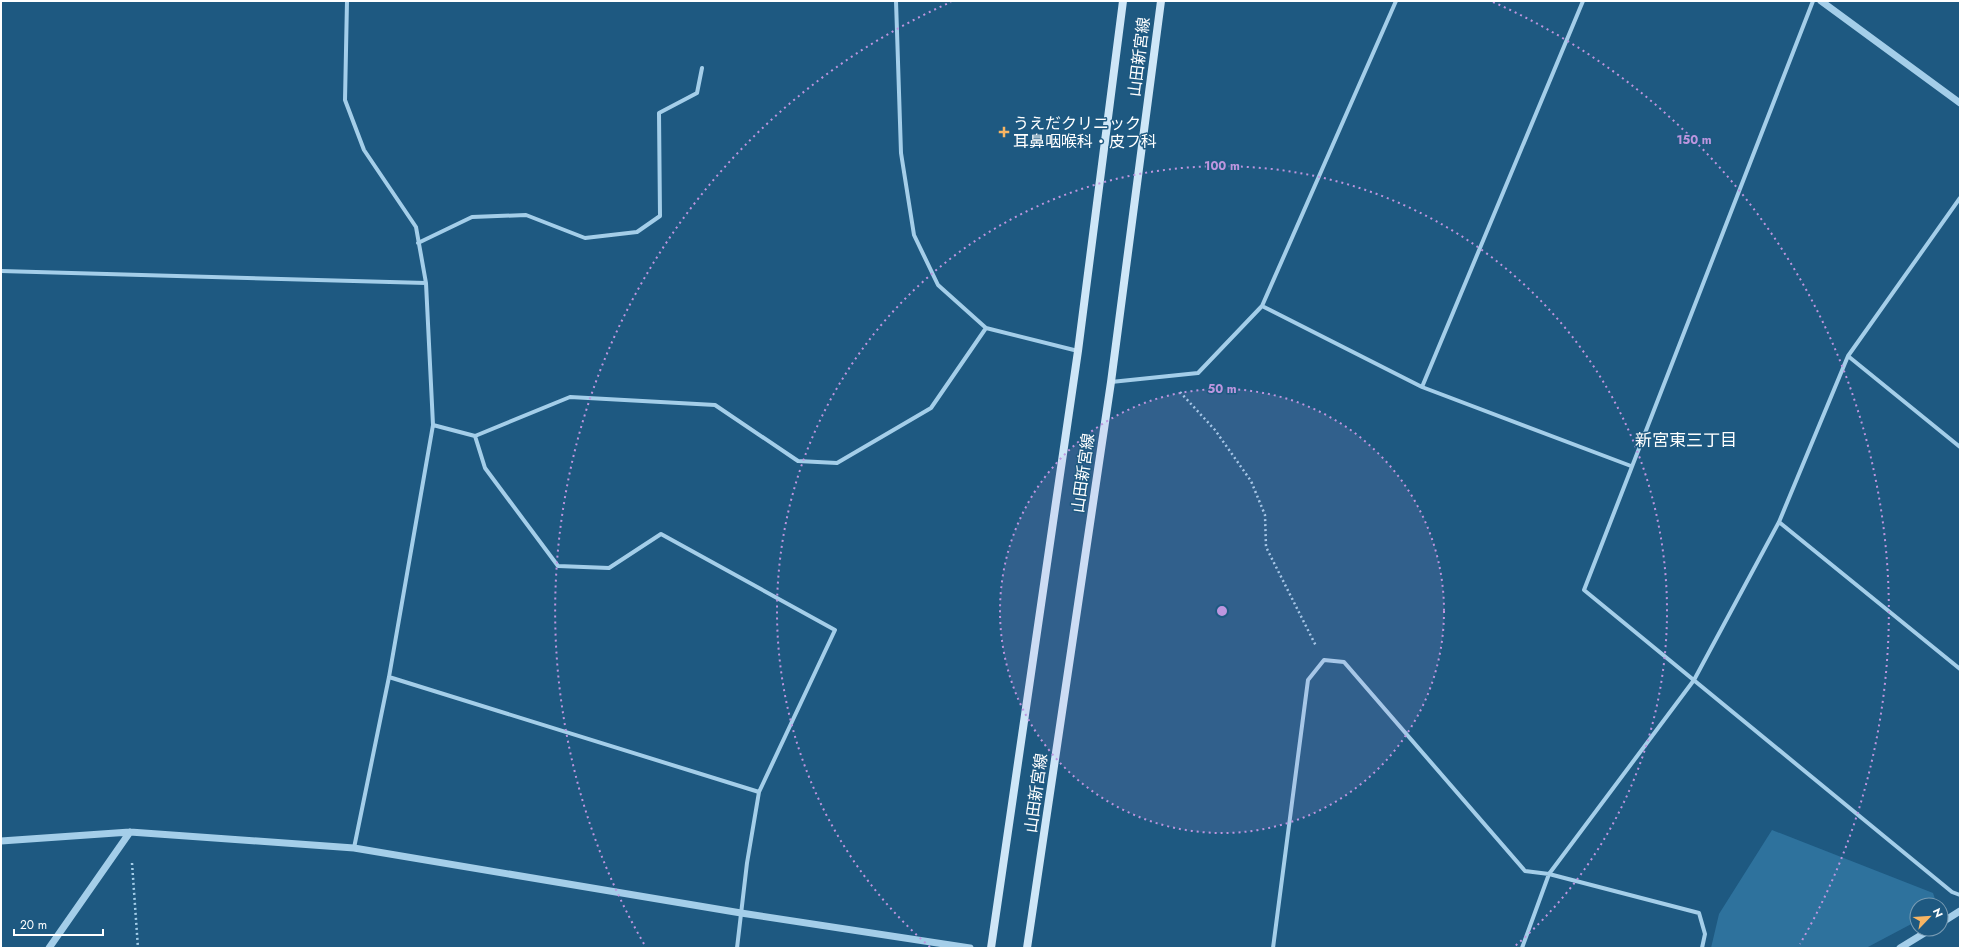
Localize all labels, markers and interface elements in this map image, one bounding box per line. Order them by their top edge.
street label: 山田新宮線 [1123,16,1155,98]
place label: うえだクリニック 耳鼻咽喉科・皮フ科 [1013,112,1157,153]
marker: うえだクリニック 耳鼻咽喉科・皮フ科 [998,126,1010,138]
text: 150 m [1676,131,1712,149]
text: 100 m [1204,157,1240,175]
text: 50 m [1207,380,1237,398]
district label: 新宮東三丁目 [1635,428,1737,452]
street label: 山田新宮線 [1066,432,1100,514]
centre of rings [1215,604,1229,618]
street label: 山田新宮線 [1019,752,1053,834]
north arrow [1909,897,1949,937]
text: N [1929,905,1947,920]
scale bar [14,911,103,937]
text: 20 m [20,916,47,934]

